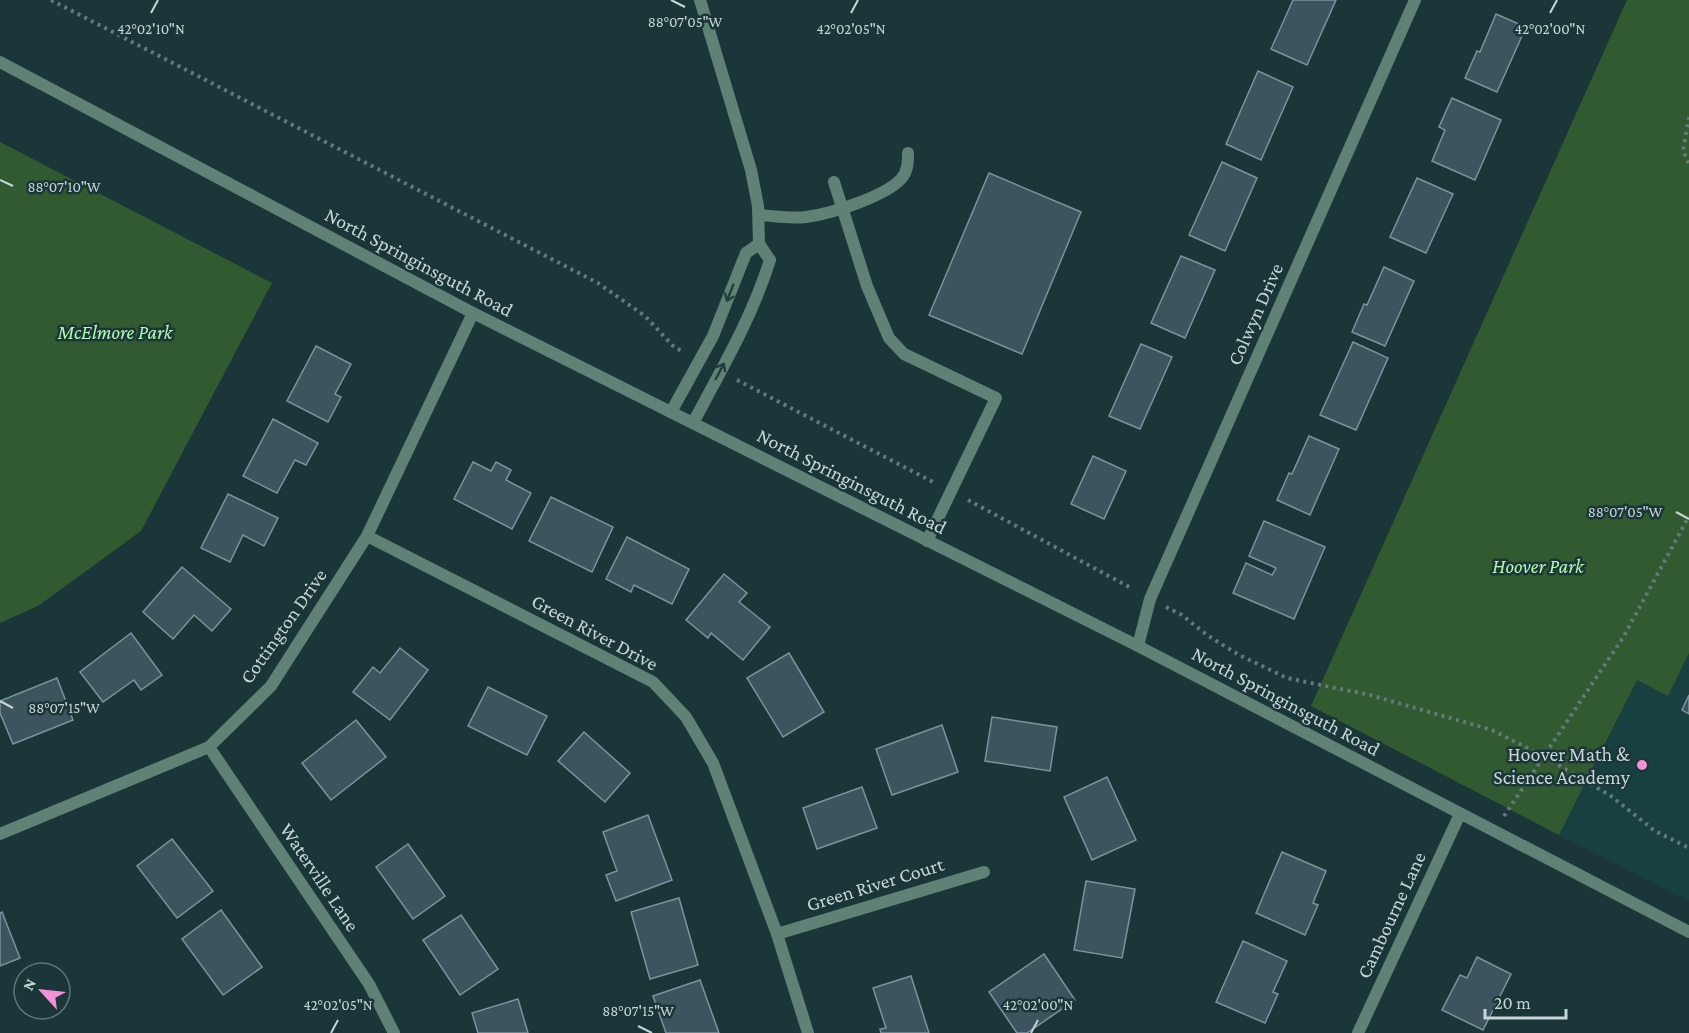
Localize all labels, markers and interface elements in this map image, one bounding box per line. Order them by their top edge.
text: 88°07'05"W [648,14,723,30]
text: 42°02'10"N [117,21,185,37]
text: 42°02'05"N [816,21,886,37]
text: 42°02'00"N [1515,21,1585,37]
text: 88°07'10"W [28,179,101,195]
street label: North Springinsguth Road [321,203,517,322]
street label: Colwyn Drive [1223,260,1288,369]
one-way arrow [724,283,735,301]
park label: McElmore Park [56,321,174,343]
one-way arrow [715,363,726,381]
street label: North Springinsguth Road [753,424,951,539]
text: 88°07'05"W [1588,504,1663,520]
park label: Hoover Park [1492,555,1585,577]
street label: Cottington Drive [235,564,332,688]
street label: Green River Drive [528,589,662,675]
street label: North Springinsguth Road [1188,642,1384,761]
text: 88°07'15"W [28,700,100,716]
place label: Hoover Math & Science Academy [1493,743,1631,789]
marker: Hoover Math & Science Academy [1635,758,1649,772]
street label: Waterville Lane [276,819,364,935]
street label: Cambourne Lane [1352,848,1430,982]
street label: Green River Court [804,853,947,915]
north arrow [12,961,72,1021]
text: N [19,976,39,993]
scale bar [1485,982,1566,1020]
text: 20 m [1494,993,1531,1013]
text: 42°02'05"N [303,997,373,1013]
text: 42°02'00"N [1003,997,1073,1013]
text: 88°07'15"W [602,1003,674,1019]

